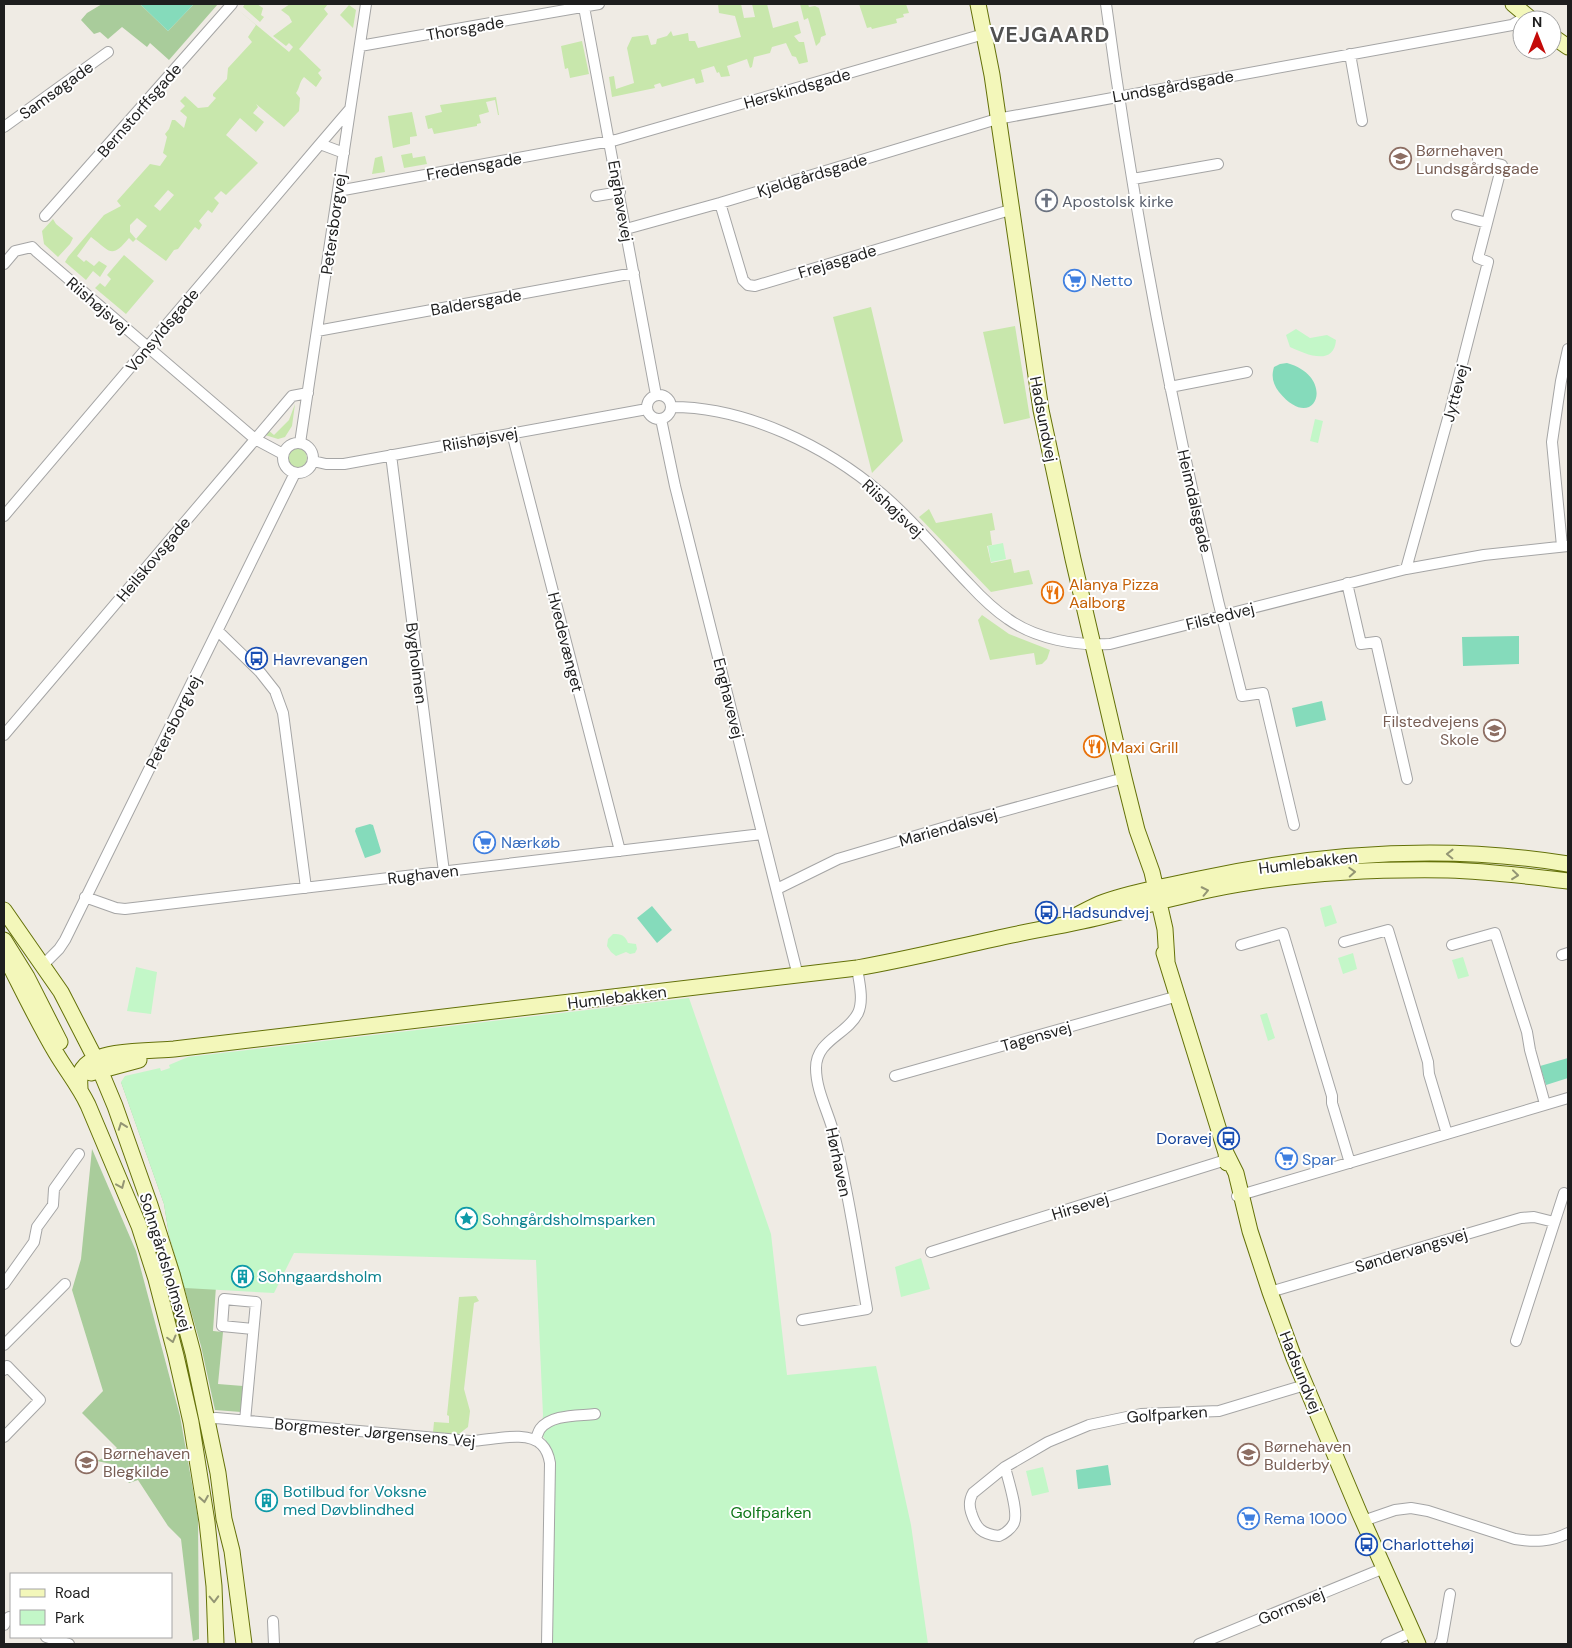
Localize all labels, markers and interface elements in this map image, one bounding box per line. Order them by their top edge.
north arrow [1512,10,1562,60]
street label: Thorsgade [425,11,506,46]
text: N [1532,13,1542,31]
district label: VEJGAARD [990,21,1110,49]
street label: Samsøgade [15,56,97,124]
street label: Bernstorffsgade [93,59,186,162]
street label: Herskindsgade [741,63,853,114]
street label: Lundsgårdsgade [1111,65,1235,108]
place label: Børnehaven Lundsgårdsgade [1416,140,1539,179]
school or university icon: Børnehaven Lundsgårdsgade [1388,147,1412,171]
street label: Fredensgade [425,148,523,185]
street label: Kjeldgårdsgade [755,149,870,202]
street label: Enghavevej [603,159,638,244]
street label: Petersborgvej [316,172,351,276]
church icon: Apostolsk kirke [1034,189,1058,213]
place label: Apostolsk kirke [1062,191,1174,212]
street label: Frejasgade [796,240,879,283]
supermarket icon: Netto [1063,268,1087,292]
place label: Netto [1091,270,1133,291]
street label: Riishøjsvej [62,272,133,338]
street label: Vonsyldsgade [121,284,204,377]
street label: Baldersgade [429,284,523,321]
street label: Jyttevej [1438,362,1473,424]
street label: Hadsundvej [1025,374,1062,464]
street label: Riishøjsvej [441,423,520,456]
street label: Heimdalsgade [1172,448,1217,555]
street label: Riishøjsvej [858,475,928,542]
street label: Heilskovsgade [112,512,195,606]
place label: Alanya Pizza Aalborg [1069,574,1159,613]
restaurant icon: Alanya Pizza Aalborg [1041,581,1065,605]
street label: Hvedevænget [543,590,588,694]
street label: Filstedvej [1184,598,1257,635]
street label: Bygholmen [401,621,432,705]
bus stop icon: Havrevangen [245,647,269,671]
place label: Havrevangen [273,649,368,670]
street label: Enghavevej [708,656,749,741]
street label: Petersborgvej [141,672,206,772]
place label: Filstedvejens Skole [1383,711,1479,750]
school or university icon: Filstedvejens Skole [1483,718,1507,742]
restaurant icon: Maxi Grill [1083,735,1107,759]
place label: Maxi Grill [1111,737,1178,758]
street label: Mariendalsvej [897,803,1000,852]
supermarket icon: Nærkøb [473,830,497,854]
place label: Nærkøb [501,832,560,853]
street label: Humlebakken [1257,846,1359,879]
one-way arrow [1446,848,1454,859]
street label: Rughaven [386,860,460,889]
one-way arrow [1349,867,1357,878]
one-way arrow [1511,869,1519,880]
one-way arrow [1201,886,1209,897]
bus stop icon: Hadsundvej [1034,900,1058,924]
place label: Hadsundvej [1062,902,1149,923]
street label: Humlebakken [566,981,668,1014]
street label: Tagensvej [999,1016,1074,1056]
one-way arrow [118,1122,128,1131]
street label: Hørhaven [821,1126,856,1199]
bus stop icon: Doravej [1216,1126,1240,1150]
place label: Doravej [1156,1128,1212,1149]
supermarket icon: Spar [1274,1147,1298,1171]
place label: Spar [1302,1149,1336,1170]
one-way arrow [115,1181,125,1189]
street label: Hirsevej [1049,1188,1111,1225]
street label: Sohngårdsholmsvej [134,1190,197,1334]
place icon: Sohngårdsholmsparken [454,1207,478,1231]
place label: Sohngårdsholmsparken [482,1209,655,1230]
street label: Søndervangsvej [1352,1223,1470,1278]
building icon: Sohngaardsholm [230,1264,254,1288]
place label: Sohngaardsholm [258,1266,382,1287]
street label: Hadsundvej [1274,1328,1327,1416]
one-way arrow [166,1335,176,1343]
street label: Golfparken [1126,1401,1208,1428]
street label: Borgmester Jørgensens Vej [274,1413,476,1452]
place label: Børnehaven Bulderby [1264,1436,1351,1475]
place label: Børnehaven Blegkilde [103,1443,190,1482]
school or university icon: Børnehaven Bulderby [1236,1443,1260,1467]
school or university icon: Børnehaven Blegkilde [75,1450,99,1474]
place label: Botilbud for Voksne med Døvblindhed [283,1481,427,1520]
building icon: Botilbud for Voksne med Døvblindhed [255,1488,279,1512]
one-way arrow [198,1494,208,1503]
park label: Golfparken [730,1502,812,1523]
supermarket icon: Rema 1000 [1236,1506,1260,1530]
place label: Rema 1000 [1264,1508,1347,1529]
bus stop icon: Charlottehøj [1354,1532,1378,1556]
place label: Charlottehøj [1382,1534,1474,1555]
legend [10,1573,172,1638]
text: Road [55,1583,90,1603]
street label: Gormsvej [1255,1583,1328,1630]
one-way arrow [209,1595,220,1603]
text: Park [55,1608,85,1628]

